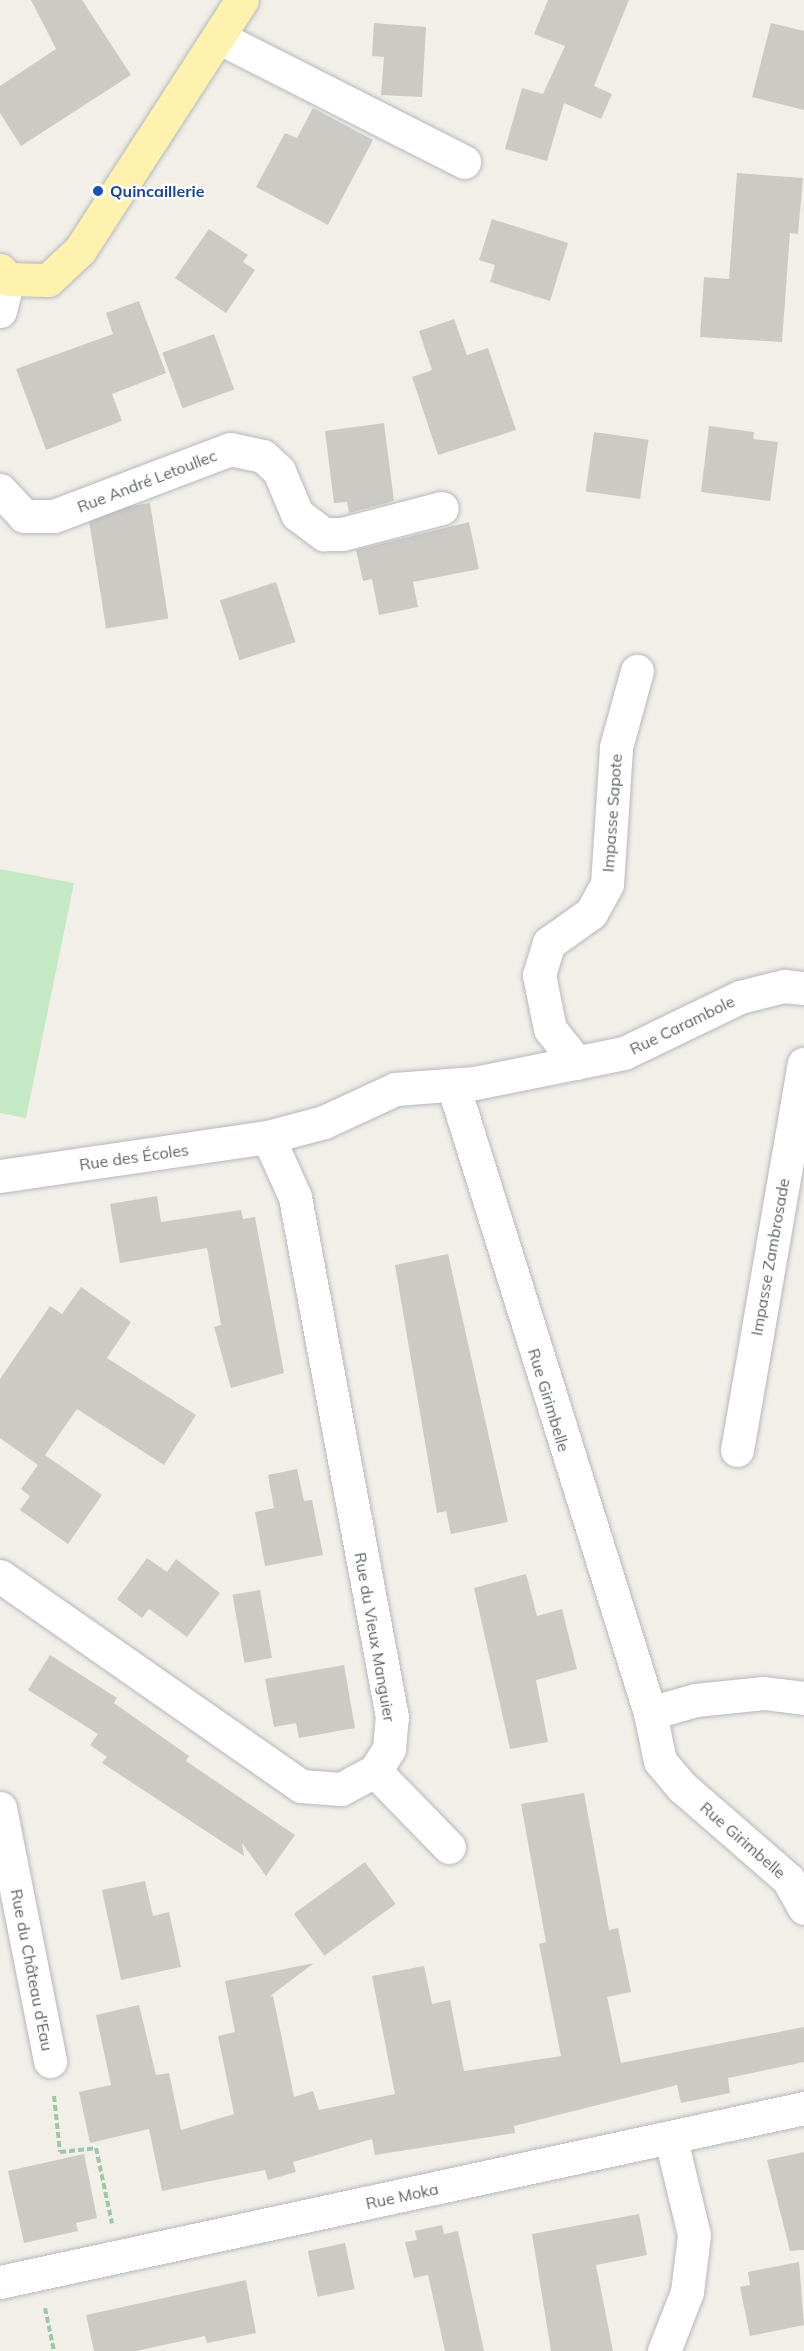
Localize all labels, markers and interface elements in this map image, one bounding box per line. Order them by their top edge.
place label: Quincaillerie [110,181,204,201]
marker: Quincaillerie [91,184,105,198]
street label: Rue André Letoullec [74,446,220,516]
street label: Impasse Sapote [598,753,626,873]
street label: Rue Carambole [627,991,737,1059]
street label: Rue des Écoles [78,1140,190,1174]
street label: Impasse Zambrosade [747,1177,793,1337]
street label: Rue Girimbelle [524,1346,574,1454]
street label: Rue du Vieux Manguier [351,1551,399,1723]
street label: Rue Girimbelle [696,1798,790,1882]
street label: Rue du Château d'Eau [7,1887,57,2053]
street label: Rue Moka [364,2179,440,2213]

